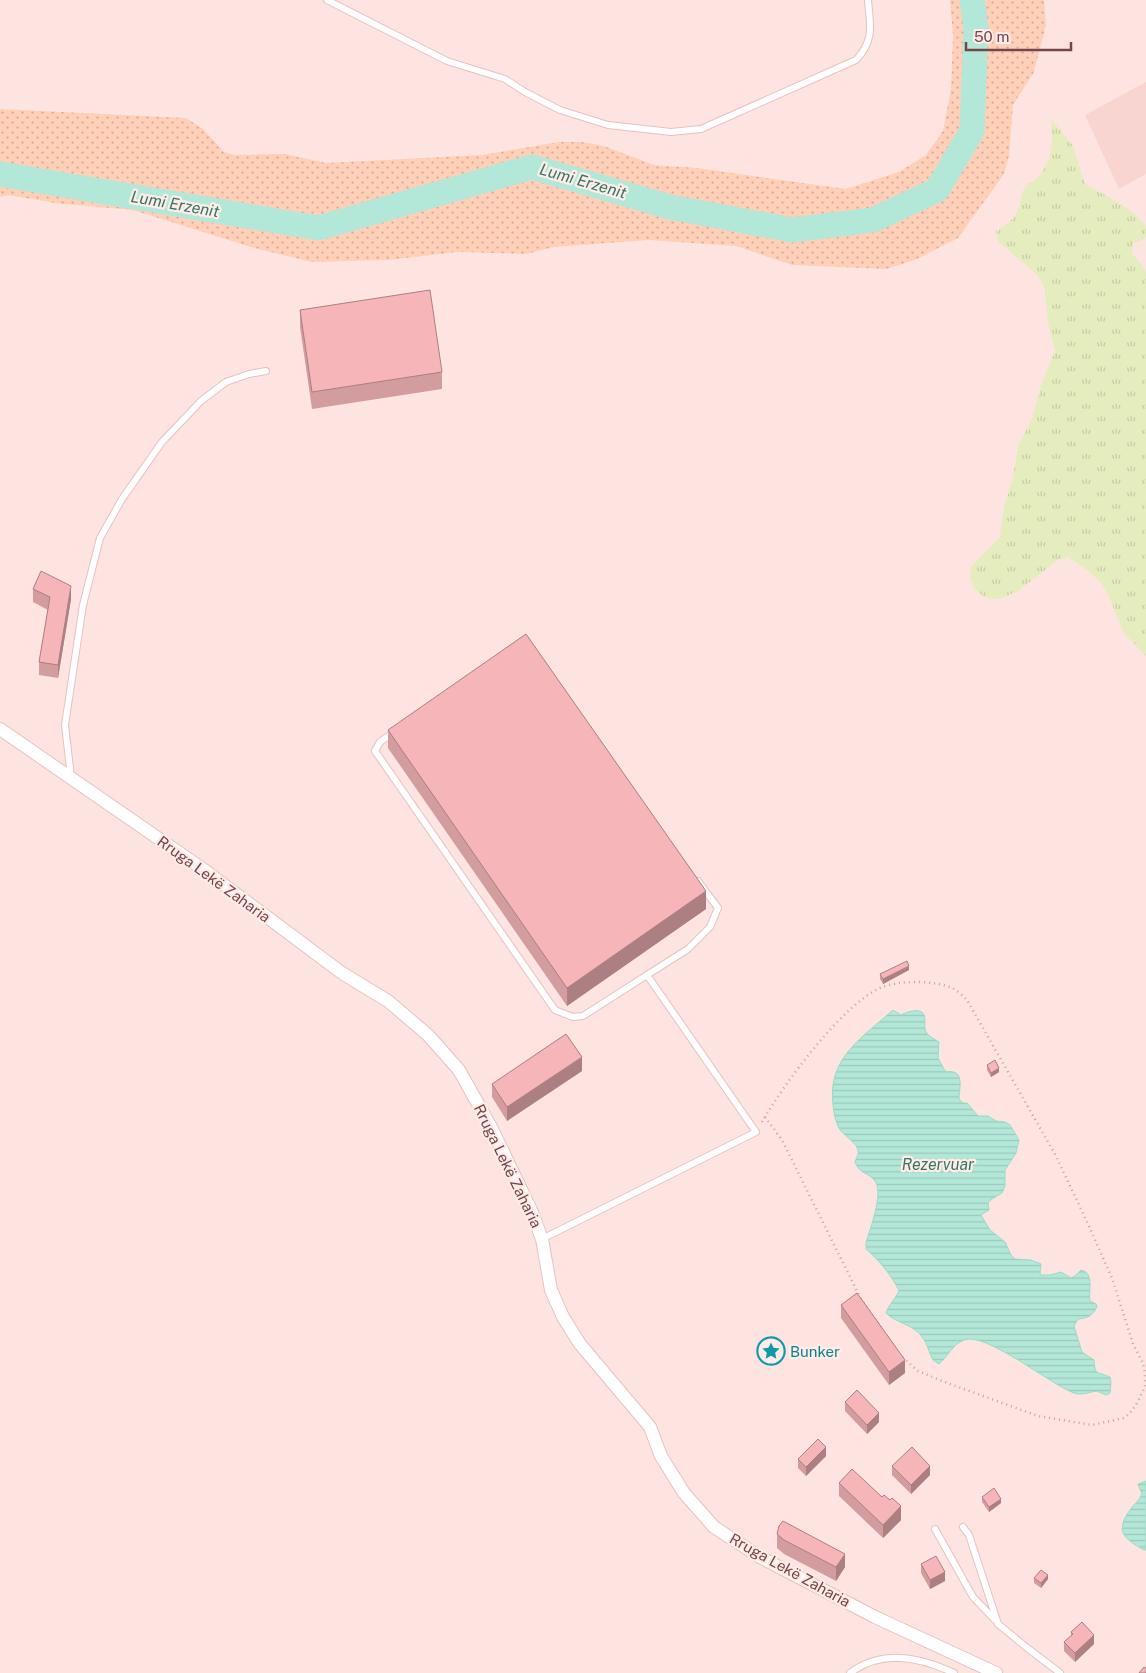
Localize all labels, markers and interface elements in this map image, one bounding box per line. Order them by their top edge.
scale bar [966,20,1071,52]
text: 50 m [974,28,1009,45]
water label: Lumi Erzenit [537,160,629,202]
water label: Lumi Erzenit [129,187,221,221]
street label: Rruga Lekë Zaharia [154,832,274,926]
street label: Rruga Lekë Zaharia [471,1101,545,1231]
water label: Rezervuar [902,1155,975,1174]
place icon: Bunker [756,1336,786,1366]
place label: Bunker [790,1343,840,1360]
street label: Rruga Lekë Zaharia [727,1530,853,1610]

